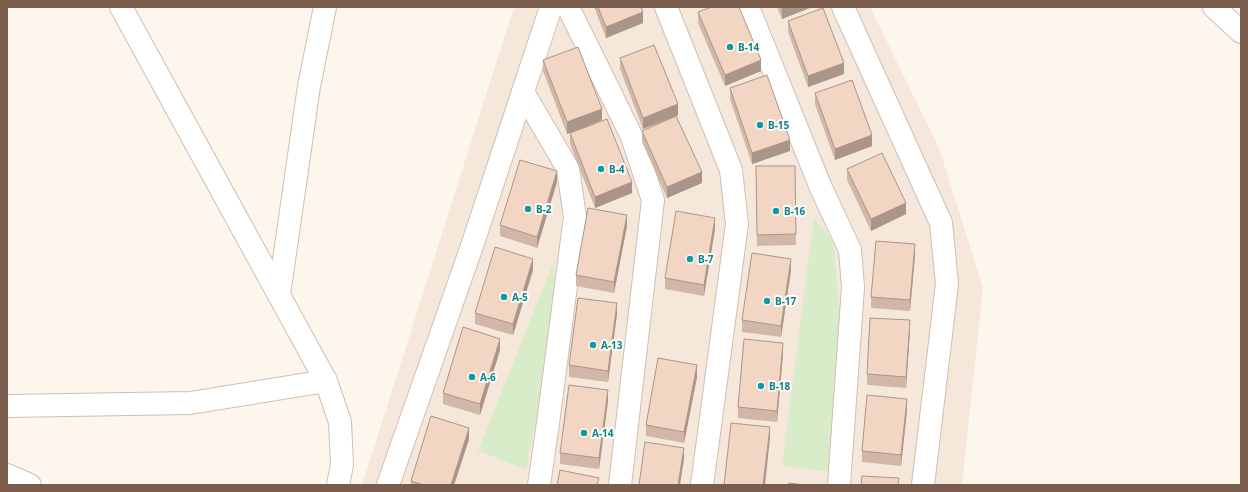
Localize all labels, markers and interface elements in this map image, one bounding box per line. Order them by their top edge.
place label: B-14 [738,40,760,54]
marker: B-14 [725,42,735,52]
place label: B-15 [768,118,790,132]
marker: B-15 [755,120,765,130]
place label: B-4 [609,162,625,176]
marker: B-4 [596,164,606,174]
place label: B-2 [536,202,552,216]
marker: B-2 [523,204,533,214]
place label: B-16 [784,204,806,218]
marker: B-16 [771,206,781,216]
place label: B-7 [698,252,714,266]
marker: B-7 [685,254,695,264]
place label: A-5 [512,290,528,304]
marker: A-5 [499,292,509,302]
place label: B-17 [775,294,797,308]
marker: B-17 [762,296,772,306]
place label: A-13 [601,338,623,352]
marker: A-13 [588,340,598,350]
place label: A-6 [480,370,496,384]
marker: A-6 [467,372,477,382]
place label: B-18 [769,379,791,393]
marker: B-18 [756,381,766,391]
place label: A-14 [592,426,614,440]
marker: A-14 [579,428,589,438]

